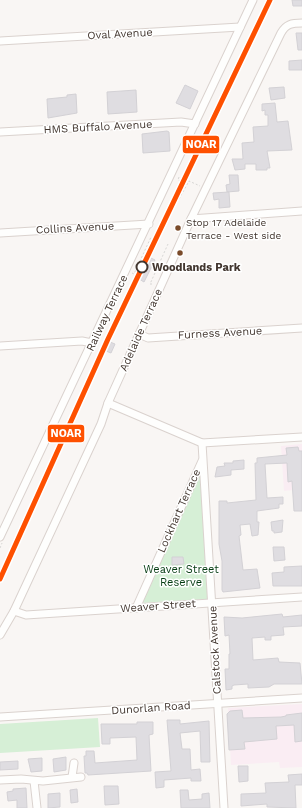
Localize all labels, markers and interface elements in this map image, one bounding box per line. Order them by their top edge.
street label: Oval Avenue [87,26,153,42]
street label: HMS Buffalo Avenue [43,118,153,136]
line badge: NOAR [182,135,220,154]
text: NOAR [185,138,217,151]
place label: Stop 17 Adelaide Terrace - West side [186,217,282,241]
street label: Collins Avenue [35,219,115,237]
marker: Stop 17 Adelaide Terrace - West side [173,223,183,233]
unlabelled marker [175,248,185,258]
marker: Woodlands Park [135,260,149,274]
place label: Woodlands Park [152,261,241,274]
street label: Railway Terrace [84,273,130,353]
street label: Adelaide Terrace [117,287,165,373]
street label: Furness Avenue [177,324,263,342]
line badge: NOAR [47,424,85,443]
text: NOAR [50,427,82,440]
street label: Lockhart Terrace [155,467,203,555]
park label: Weaver Street Reserve [143,563,219,589]
street label: Weaver Street [120,597,197,615]
street label: Calstock Avenue [206,605,224,695]
street label: Dunorlan Road [111,699,191,717]

